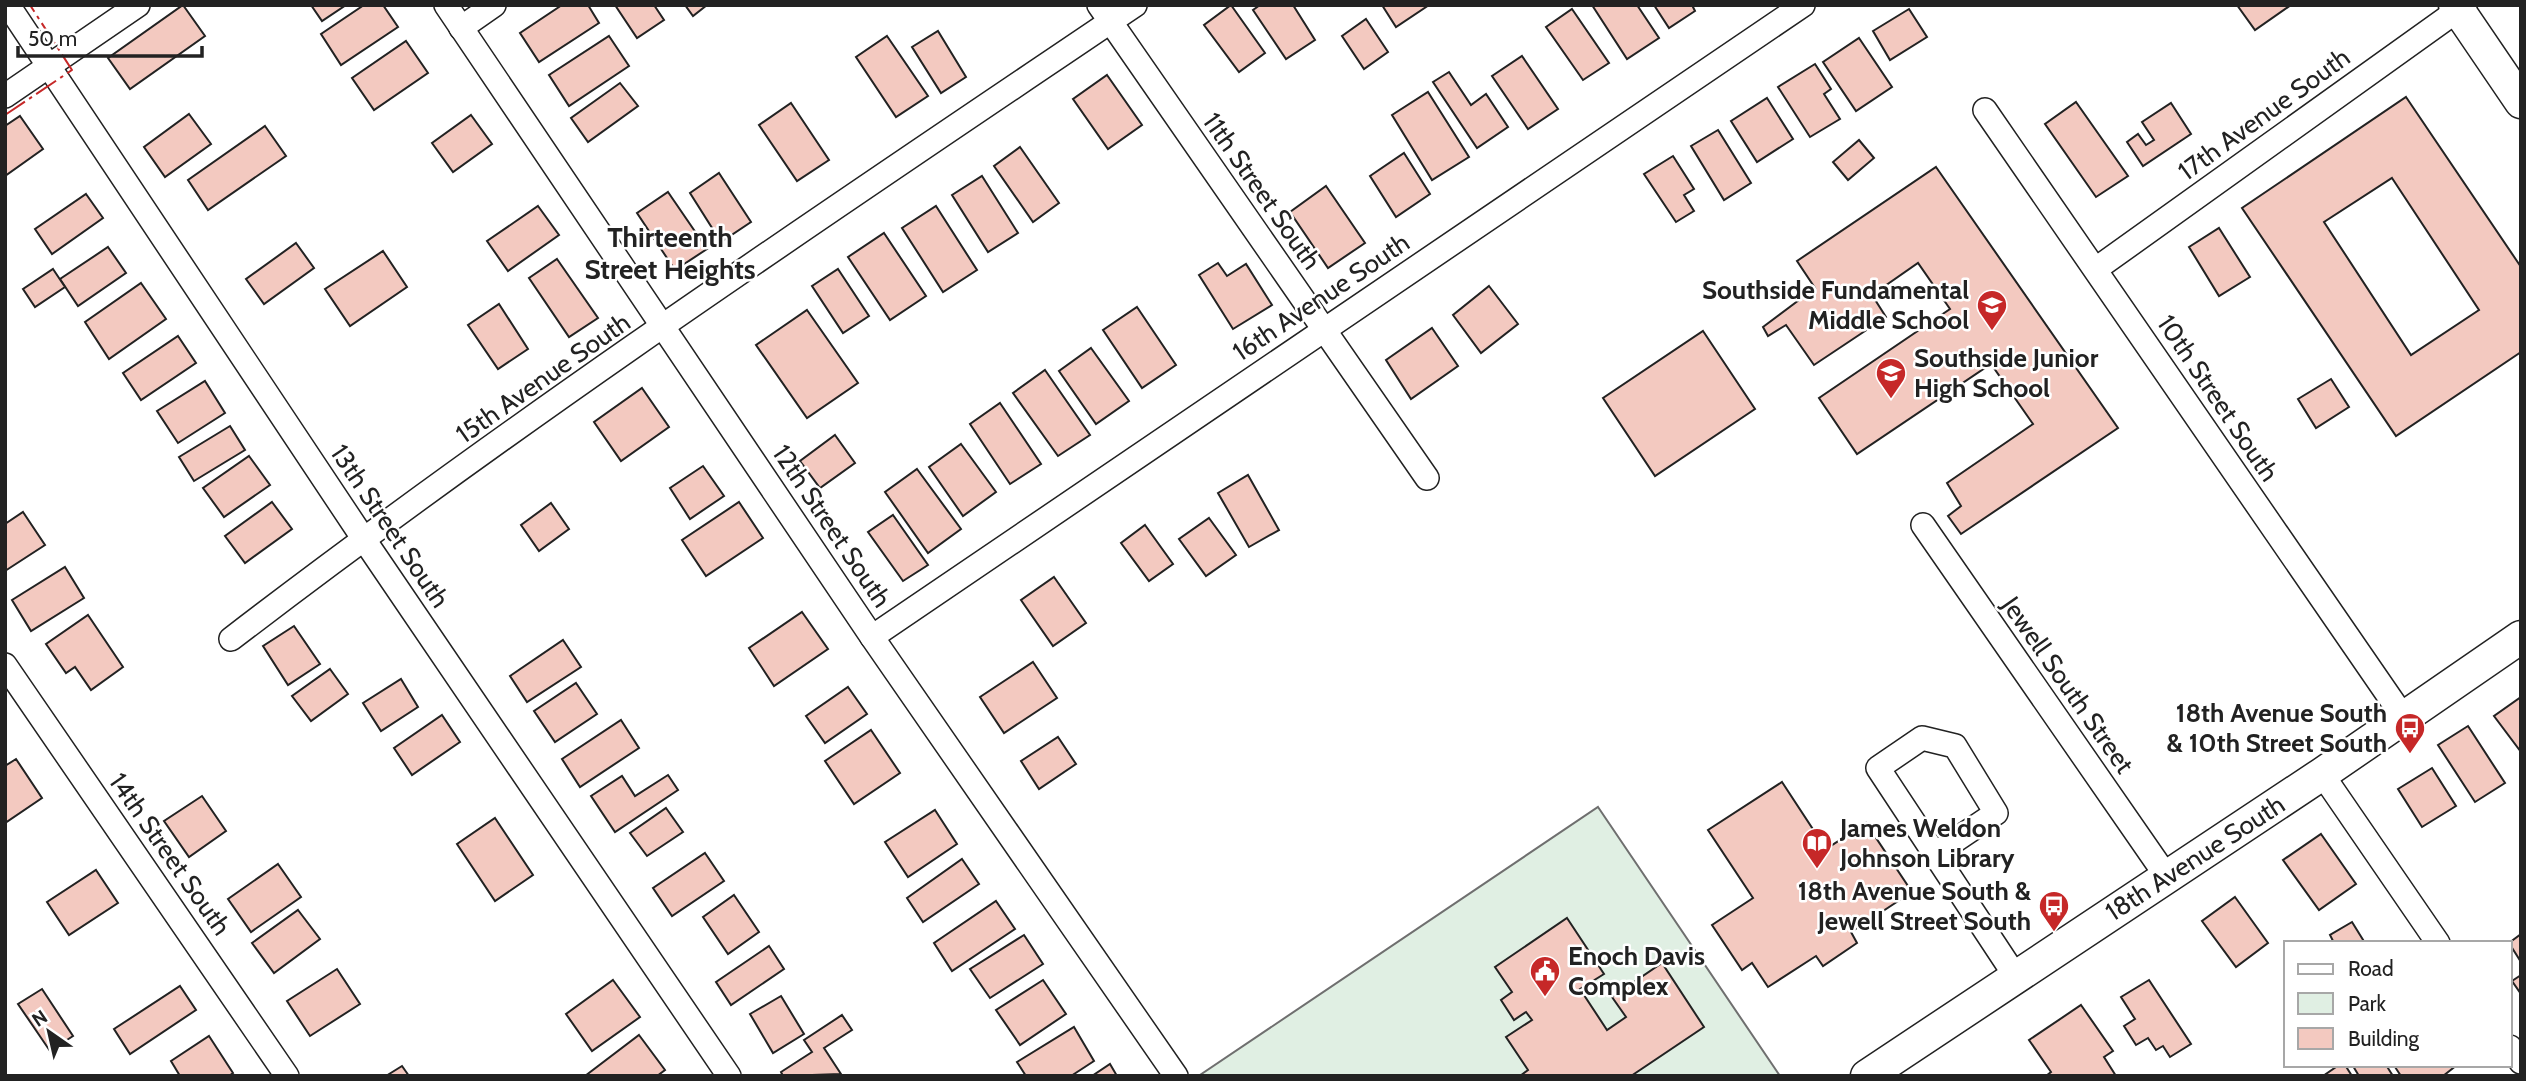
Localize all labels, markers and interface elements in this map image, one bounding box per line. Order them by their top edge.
scale bar [18,14,201,58]
text: 50 m [28,26,77,51]
street label: 17th Avenue South [2172,41,2356,187]
street label: 11th Street South [1196,106,1328,276]
district label: Thirteenth Street Heights [584,220,756,286]
street label: 16th Avenue South [1227,226,1415,368]
place label: Southside Fundamental Middle School [1702,274,1969,336]
school or university icon: Southside Fundamental Middle School [1975,288,2009,332]
street label: 15th Avenue South [450,306,636,450]
street label: 10th Street South [2151,309,2285,487]
place label: Southside Junior High School [1914,342,2099,404]
school or university icon: Southside Junior High School [1874,356,1908,400]
street label: 13th Street South [324,438,456,614]
street label: 12th Street South [766,439,898,613]
street label: Jewell South Street [1995,590,2141,780]
place label: 18th Avenue South & 10th Street South [2167,697,2387,759]
bus stop icon: 18th Avenue South & 10th Street South [2393,711,2427,755]
street label: 14th Street South [102,767,238,941]
street label: 18th Avenue South [2099,788,2291,928]
place label: James Weldon Johnson Library [1839,812,2015,874]
library icon: James Weldon Johnson Library [1800,826,1834,870]
place label: 18th Avenue South & Jewell Street South [1798,875,2032,937]
bus stop icon: 18th Avenue South & Jewell Street South [2037,889,2071,933]
place label: Enoch Davis Complex [1568,940,1705,1002]
legend [2284,941,2512,1067]
public building icon: Enoch Davis Complex [1528,954,1562,998]
text: Road [2348,956,2394,981]
text: Park [2348,991,2386,1016]
north arrow [14,997,84,1067]
text: N [28,1005,52,1032]
text: Building [2348,1026,2420,1051]

